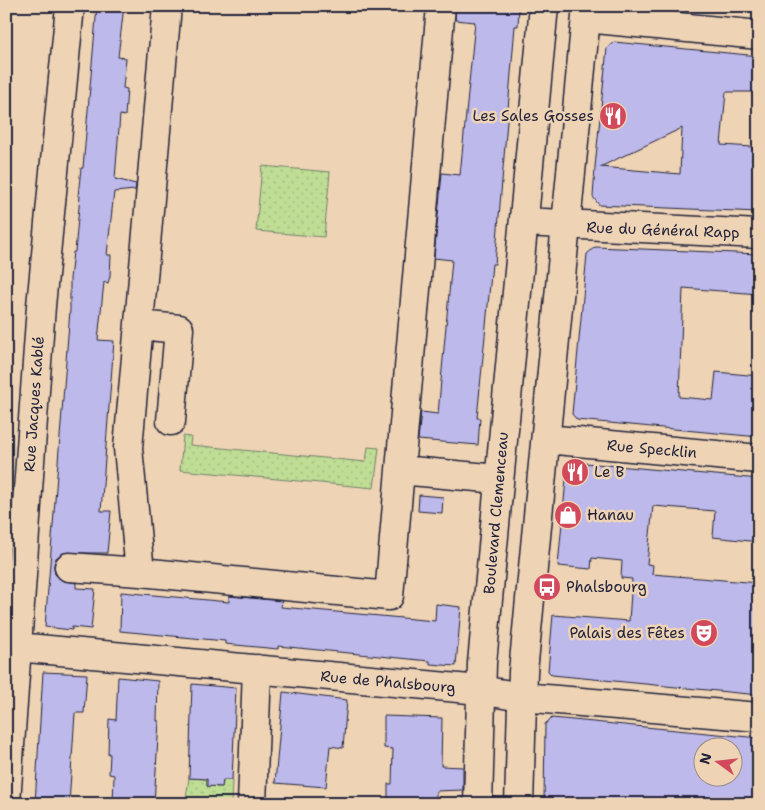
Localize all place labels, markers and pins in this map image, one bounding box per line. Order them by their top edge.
restaurant icon: Les Sales Gosses [598,101,628,131]
place label: Les Sales Gosses [472,106,594,126]
restaurant icon: Le B [560,457,590,487]
place label: Le B [594,462,625,482]
shop icon: Hanau [553,500,583,530]
place label: Hanau [587,505,634,525]
bus stop icon: Phalsbourg [532,572,562,602]
place label: Phalsbourg [566,577,647,597]
theatre icon: Palais des Fêtes [689,618,719,648]
place label: Palais des Fêtes [569,623,685,643]

